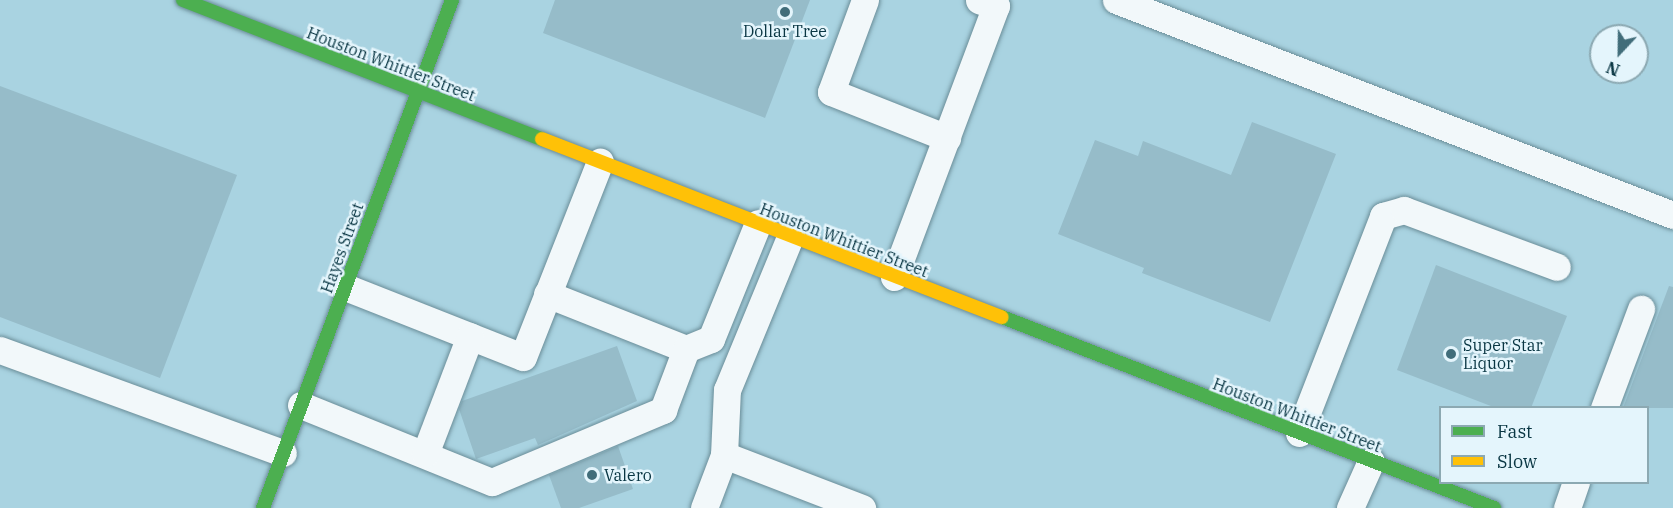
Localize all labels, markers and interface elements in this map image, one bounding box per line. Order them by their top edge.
marker: Dollar Tree [778,5,792,19]
place label: Dollar Tree [743,21,827,41]
street label: Houston Whittier Street [304,23,478,105]
north arrow [1589,24,1649,84]
text: N [1603,57,1623,80]
street label: Houston Whittier Street [757,199,931,281]
street label: Hayes Street [317,200,367,296]
place label: Super Star Liquor [1463,335,1543,373]
marker: Super Star Liquor [1444,347,1458,361]
street label: Houston Whittier Street [1210,374,1384,456]
legend [1439,406,1649,484]
text: Fast [1497,420,1532,443]
text: Slow [1497,450,1537,473]
place label: Valero [604,465,652,485]
marker: Valero [585,468,599,482]

